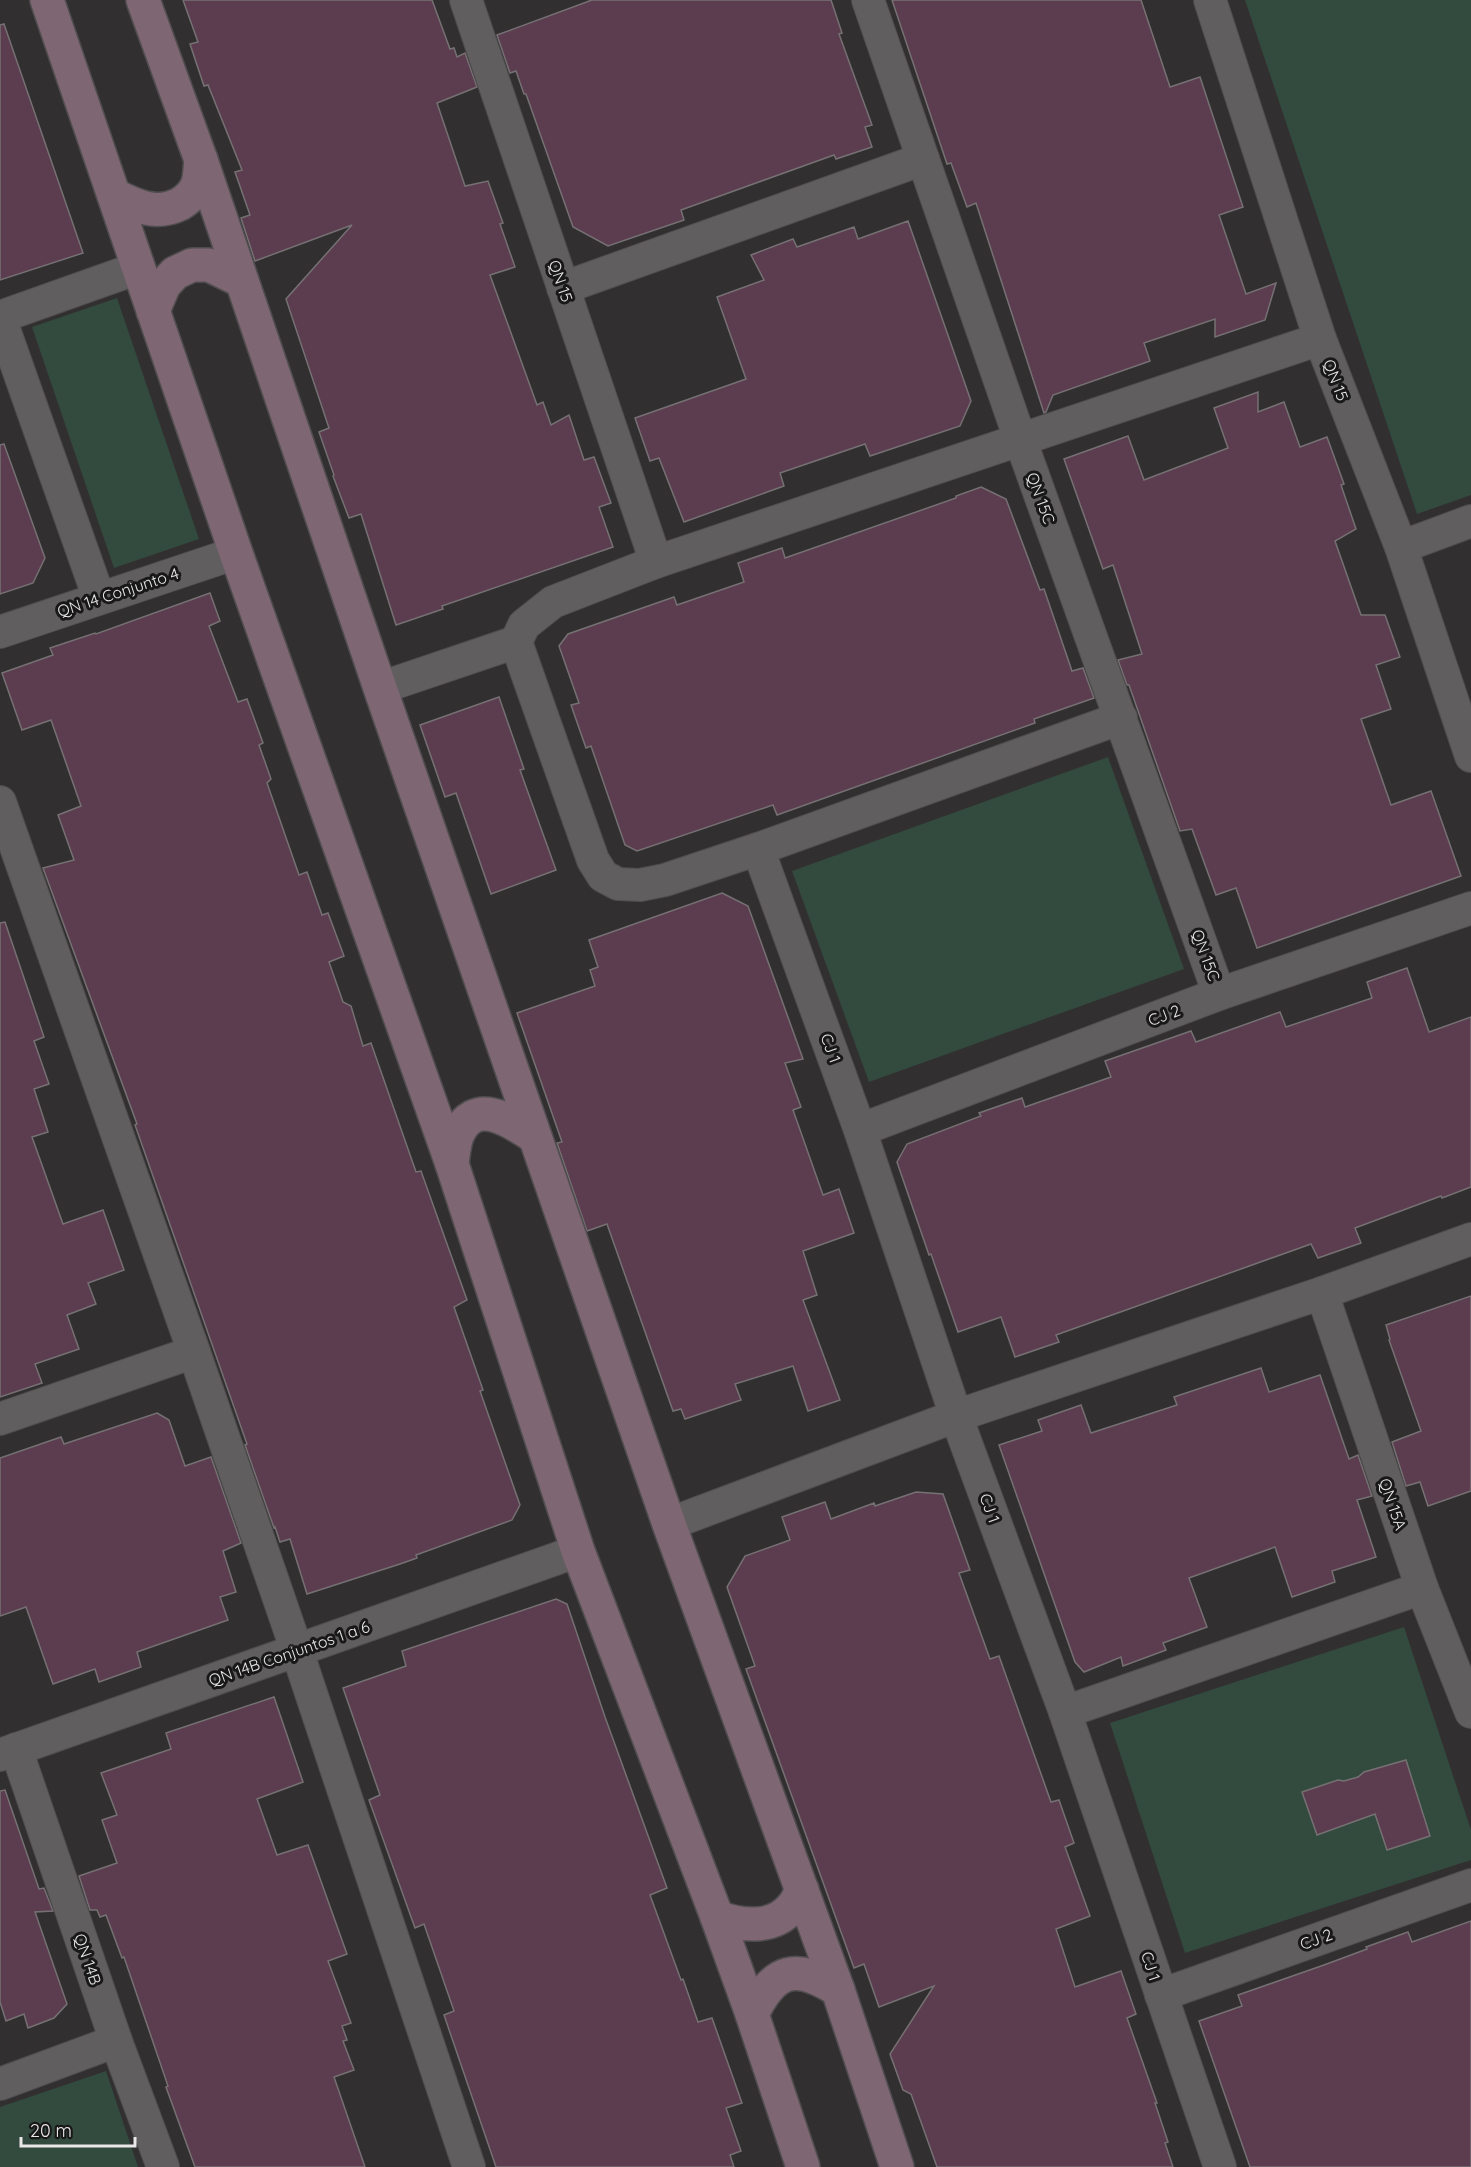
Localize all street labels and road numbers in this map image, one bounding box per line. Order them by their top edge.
street label: QN 15 [545,257,577,305]
street label: QN 15 [1319,356,1353,404]
street label: QN 15C [1022,469,1060,527]
street label: QN 14 Conjunto 4 [55,563,181,621]
street label: QN 15C [1187,926,1225,984]
street label: CJ 2 [1145,1000,1183,1030]
street label: CJ 1 [816,1031,846,1065]
street label: QN 15A [1375,1475,1411,1533]
street label: CJ 1 [975,1491,1005,1525]
street label: QN 14B Conjuntos 1 a 6 [206,1616,373,1690]
street label: CJ 2 [1297,1924,1335,1954]
street label: QN 14B [70,1931,106,1987]
street label: CJ 1 [1137,1949,1165,1983]

